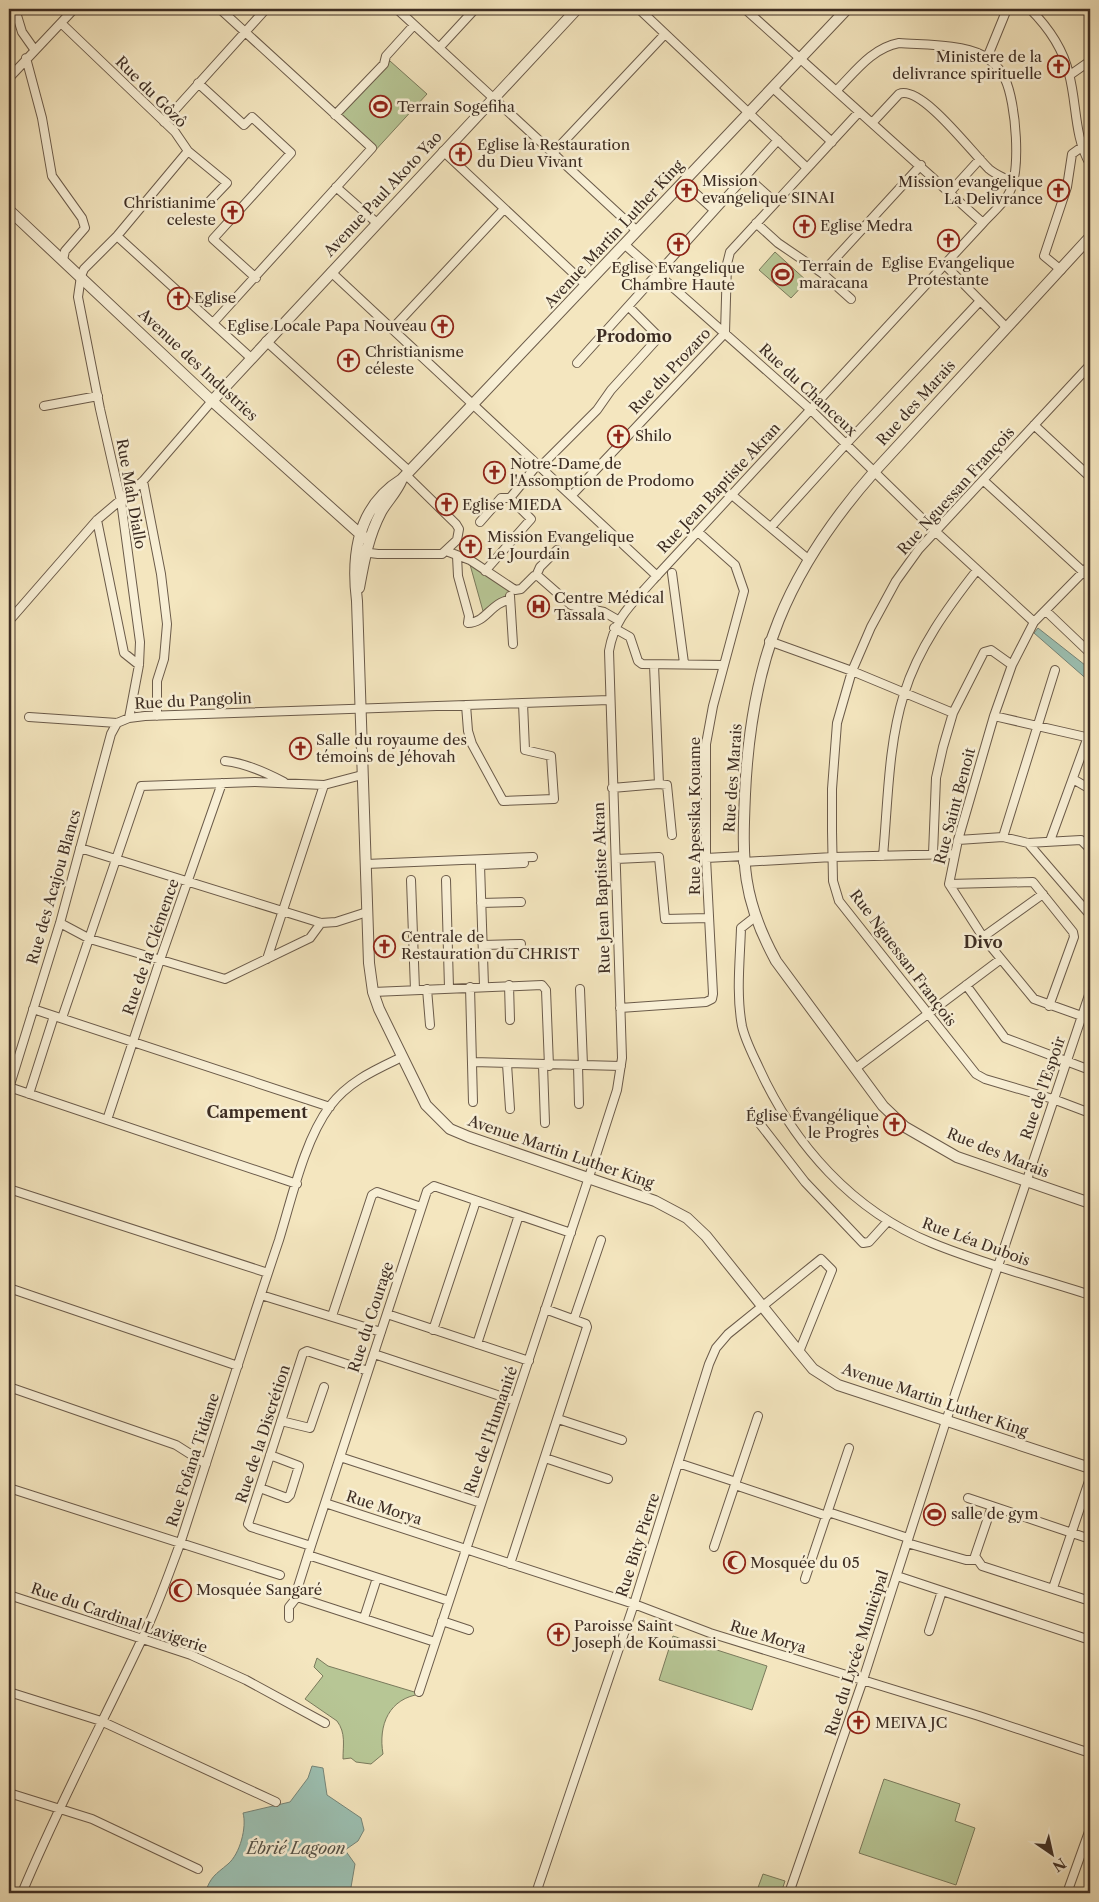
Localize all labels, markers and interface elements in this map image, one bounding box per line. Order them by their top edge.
place label: Ministere de la delivrance spirituelle [892,47,1042,83]
street label: Rue du Gôzô [112,52,191,131]
church icon: Ministere de la delivrance spirituelle [1046,54,1070,78]
sports icon: Terrain Sogefiha [369,95,393,119]
place label: Terrain Sogefiha [397,97,515,116]
street label: Avenue Paul Akoto Yao [319,127,446,261]
place label: Eglise la Restauration du Dieu Vivant [477,135,631,171]
church icon: Eglise la Restauration du Dieu Vivant [449,142,473,166]
street label: Avenue Martin Luther King [539,156,687,312]
place label: Mission evangelique SINAI [702,171,835,207]
place label: Mission evangelique La Delivrance [898,172,1043,208]
church icon: Mission evangelique SINAI [674,178,698,202]
church icon: Mission evangelique La Delivrance [1047,179,1071,203]
place label: Christianime celeste [124,193,216,229]
church icon: Christianime celeste [220,200,244,224]
church icon: Eglise Medra [792,214,816,238]
place label: Eglise Medra [820,216,913,235]
church icon: Eglise Evangelique Protestante [936,228,960,252]
church icon: Eglise Evangelique Chambre Haute [666,233,690,257]
place label: Eglise Evangelique Protestante [881,253,1015,289]
place label: Terrain de maracana [799,256,873,292]
place label: Eglise Evangelique Chambre Haute [611,258,745,294]
sports icon: Terrain de maracana [771,263,795,287]
church icon: Eglise [166,286,190,310]
place label: Eglise [194,288,236,307]
street label: Avenue des Industries [134,304,262,425]
church icon: Eglise Locale Papa Nouveau [431,314,455,338]
place label: Eglise Locale Papa Nouveau [227,316,427,335]
street label: Rue du Prozaro [625,324,714,418]
district label: Prodomo [596,326,672,346]
street label: Rue du Chanceux [755,339,862,440]
place label: Christianisme céleste [365,342,464,378]
church icon: Christianisme céleste [337,349,361,373]
street label: Rue des Marais [872,356,959,449]
street label: Rue Jean Baptiste Akran [653,418,785,557]
street label: Rue Nguessan François [893,423,1018,559]
church icon: Shilo [607,424,631,448]
place label: Shilo [635,426,672,445]
street label: Rue Mah Diallo [112,437,151,551]
place label: Notre-Dame de l'Assomption de Prodomo [510,454,694,490]
church icon: Notre-Dame de l'Assomption de Prodomo [482,461,506,485]
church icon: Eglise MIEDA [434,493,458,517]
place label: Eglise MIEDA [462,495,563,514]
place label: Mission Evangelique Le Jourdain [487,527,634,563]
church icon: Mission Evangelique Le Jourdain [459,534,483,558]
place label: Centre Médical Tassala [554,588,665,624]
hospital icon: Centre Médical Tassala [526,595,550,619]
street label: Rue du Pangolin [134,688,253,713]
street label: Rue des Marais [719,723,746,833]
place label: Salle du royaume des témoins de Jéhovah [316,730,467,766]
church icon: Salle du royaume des témoins de Jéhovah [288,737,312,761]
street label: Rue Apessika Kouame [685,737,704,895]
street label: Rue Saint Benoit [930,745,979,866]
street label: Rue Jean Baptiste Akran [589,801,614,974]
street label: Rue des Acajou Blancs [22,807,85,966]
street label: Rue de la Clémence [118,876,183,1017]
street label: Rue Nguessan François [846,886,961,1030]
place label: Centrale de Restauration du CHRIST [401,927,580,963]
district label: Divo [963,932,1003,952]
church icon: Centrale de Restauration du CHRIST [373,934,397,958]
street label: Rue de l'Espoir [1016,1033,1069,1142]
district label: Campement [206,1102,308,1122]
place label: Église Évangélique le Progrès [746,1106,879,1142]
street label: Avenue Martin Luther King [465,1110,657,1192]
church icon: Église Évangélique le Progrès [883,1113,907,1137]
street label: Rue des Marais [944,1123,1052,1182]
street label: Rue Léa Dubois [920,1213,1033,1270]
street label: Rue du Courage [344,1259,397,1375]
street label: Avenue Martin Luther King [839,1358,1031,1440]
street label: Rue de la Discrétion [231,1362,294,1505]
street label: Rue de l'Humanité [460,1364,521,1496]
street label: Rue Fofana Tidiane [162,1390,223,1529]
street label: Rue Morya [344,1486,425,1529]
street label: Rue Bity Pierre [612,1490,663,1599]
sports icon: salle de gym [923,1502,947,1526]
place label: salle de gym [951,1504,1039,1523]
mosque icon: Mosquée du 05 [722,1551,746,1575]
place label: Mosquée du 05 [750,1553,860,1572]
street label: Rue du Lycée Municipal [821,1567,892,1738]
street label: Rue du Cardinal Lavigerie [28,1578,210,1657]
mosque icon: Mosquée Sangaré [168,1578,192,1602]
place label: Mosquée Sangaré [196,1580,322,1599]
place label: Paroisse Saint Joseph de Koumassi [572,1616,717,1652]
street label: Rue Morya [728,1616,809,1657]
church icon: Paroisse Saint Joseph de Koumassi [546,1623,570,1647]
church icon: MEIVA JC [847,1711,871,1735]
place label: MEIVA JC [875,1713,947,1732]
north arrow [1026,1830,1076,1880]
water label: Ébrié Lagoon [245,1838,345,1858]
text: N [1049,1854,1069,1876]

